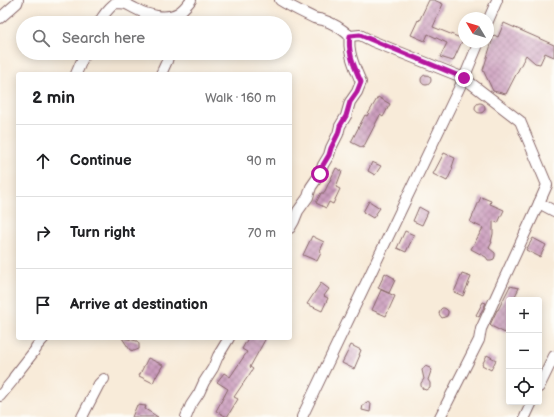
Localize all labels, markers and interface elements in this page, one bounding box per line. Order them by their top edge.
north arrow [458,12,494,48]
search box [16,16,292,60]
icon: search [30,27,52,49]
text: Search here [62,29,145,48]
route end [455,69,473,87]
text: 2 min [32,88,75,108]
text: Walk · 160 m [205,90,276,106]
icon: ahead [32,150,54,172]
text: Continue [70,151,132,170]
text: 90 m [247,153,276,169]
route start [311,165,329,183]
icon: right [32,222,54,244]
text: Turn right [70,223,135,242]
text: 70 m [248,225,276,241]
icon: arrive [32,294,54,316]
text: Arrive at destination [70,295,208,314]
map controls [506,297,542,405]
button: + [506,297,542,333]
button: − [506,333,542,369]
button: locate [506,369,542,405]

